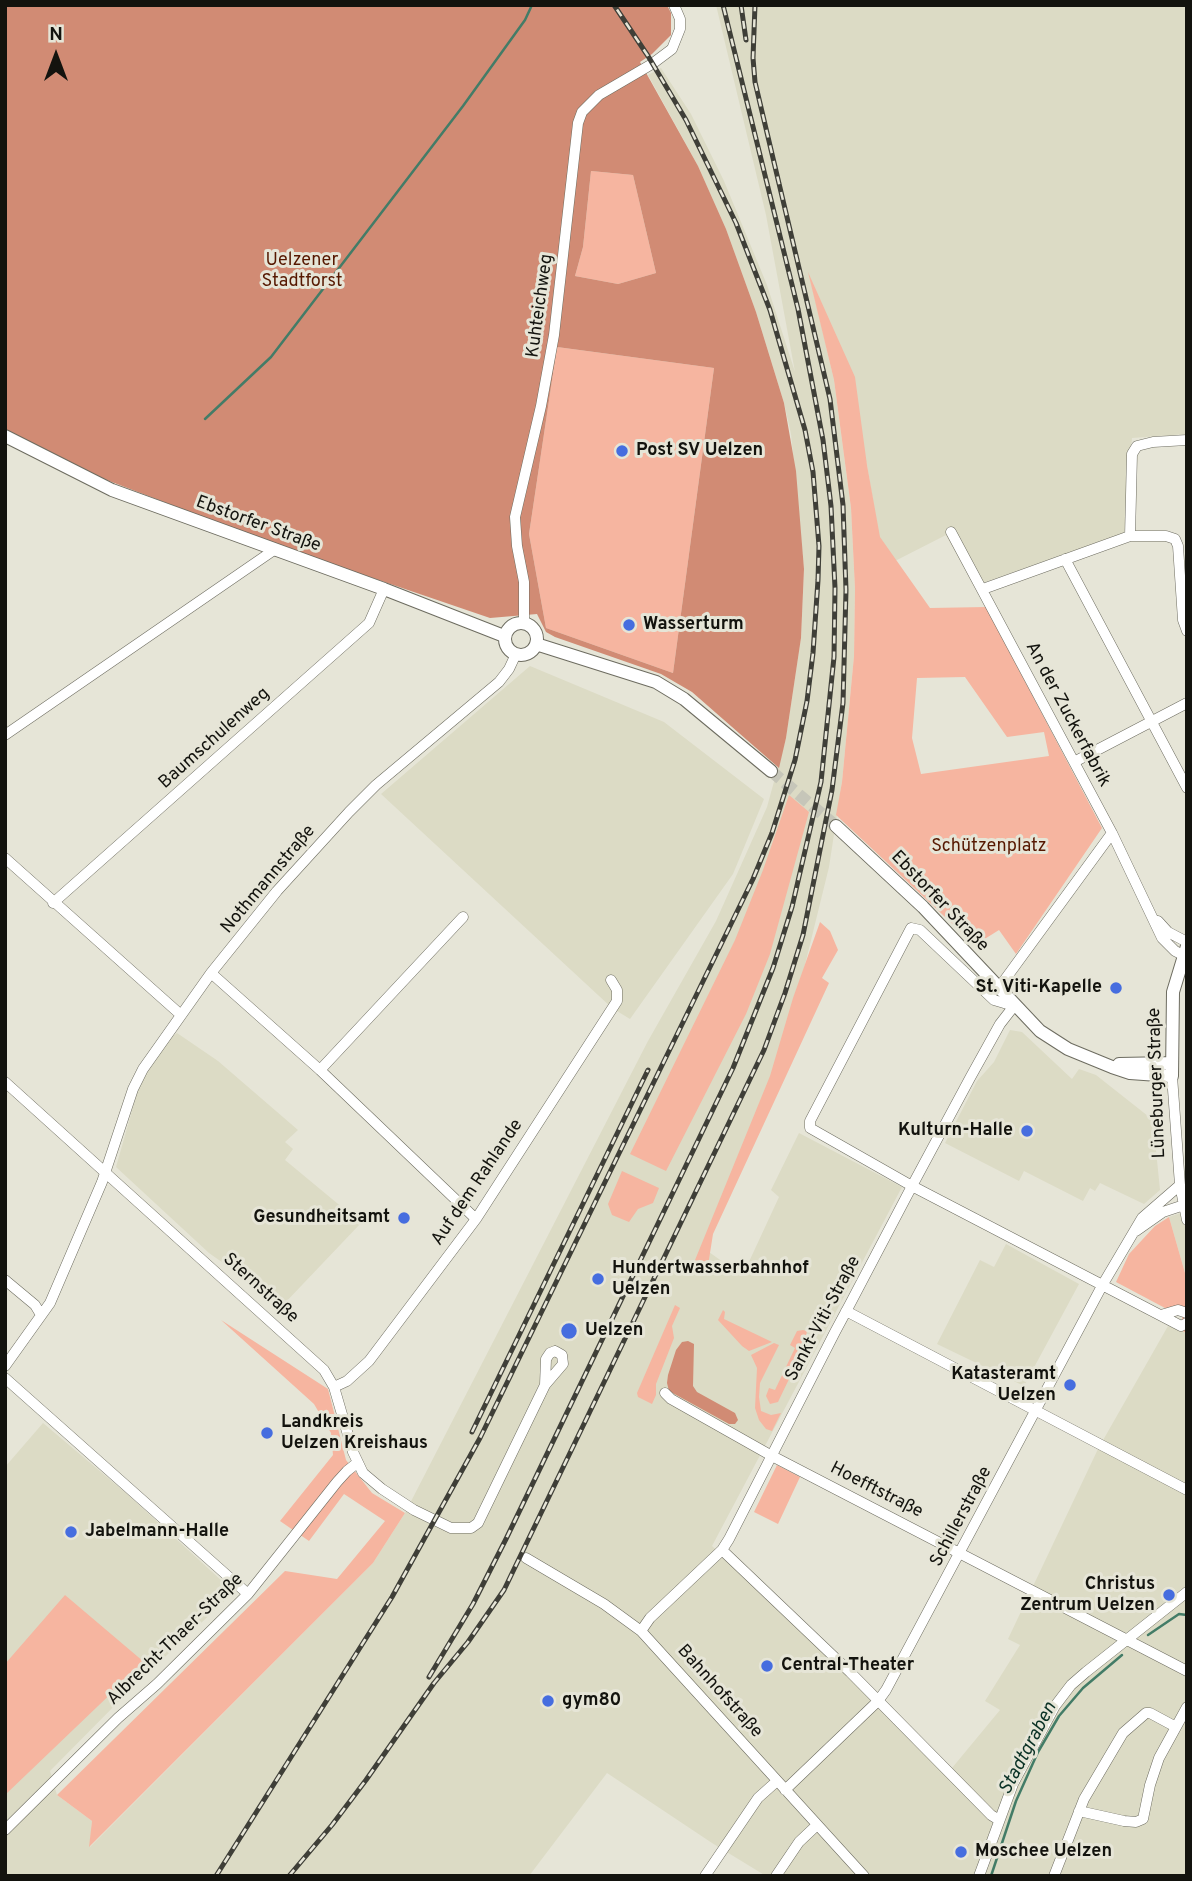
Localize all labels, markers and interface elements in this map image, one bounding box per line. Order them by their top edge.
north arrow [21,21,91,91]
text: N [49,23,63,47]
park label: Uelzener Stadtforst [261,250,343,292]
street label: Kuhteichweg [523,253,559,359]
place label: Post SV Uelzen [636,440,763,462]
marker: Post SV Uelzen [614,443,630,459]
street label: Ebstorfer Straße [192,492,324,558]
place label: Wasserturm [643,614,744,636]
marker: Wasserturm [621,617,637,633]
street label: An der Zuckerfabrik [1020,639,1114,791]
street label: Baumschulenweg [155,684,275,794]
street label: Nothmannstraße [217,821,321,939]
park label: Schützenplatz [931,836,1047,858]
street label: Ebstorfer Straße [885,847,993,957]
place label: St. Viti-Kapelle [976,977,1102,999]
marker: St. Viti-Kapelle [1108,980,1124,996]
street label: Lüneburger Straße [1145,1007,1171,1159]
street label: Auf dem Rahlande [428,1116,528,1250]
place label: Kulturn-Halle [898,1120,1013,1142]
marker: Kulturn-Halle [1019,1123,1035,1139]
place label: Gesundheitsamt [253,1207,390,1229]
marker: Gesundheitsamt [396,1210,412,1226]
street label: Sternstraße [218,1249,302,1329]
street label: Sankt-Viti-Straße [782,1253,866,1385]
place label: Hundertwasserbahnhof Uelzen [612,1258,809,1300]
marker: Hundertwasserbahnhof Uelzen [590,1271,606,1287]
place label: Uelzen [585,1320,643,1342]
marker: Uelzen [559,1321,579,1341]
place label: Katasteramt Uelzen [951,1364,1056,1406]
marker: Katasteramt Uelzen [1062,1377,1078,1393]
place label: Landkreis Uelzen Kreishaus [281,1412,428,1454]
marker: Landkreis Uelzen Kreishaus [259,1425,275,1441]
street label: Hoefftstraße [826,1458,926,1524]
street label: Schillerstraße [927,1463,997,1571]
place label: Jabelmann-Halle [85,1521,229,1543]
marker: Jabelmann-Halle [63,1524,79,1540]
street label: Albrecht-Thaer-Straße [103,1569,249,1711]
place label: Christus Zentrum Uelzen [1020,1574,1155,1616]
marker: Christus Zentrum Uelzen [1161,1587,1177,1603]
street label: Bahnhofstraße [672,1641,766,1743]
place label: Central-Theater [781,1655,914,1677]
marker: Central-Theater [759,1658,775,1674]
place label: gym80 [562,1690,621,1712]
marker: gym80 [540,1693,556,1709]
water label: Stadtgraben [995,1699,1063,1799]
place label: Moschee Uelzen [975,1841,1112,1863]
marker: Moschee Uelzen [953,1844,969,1860]

